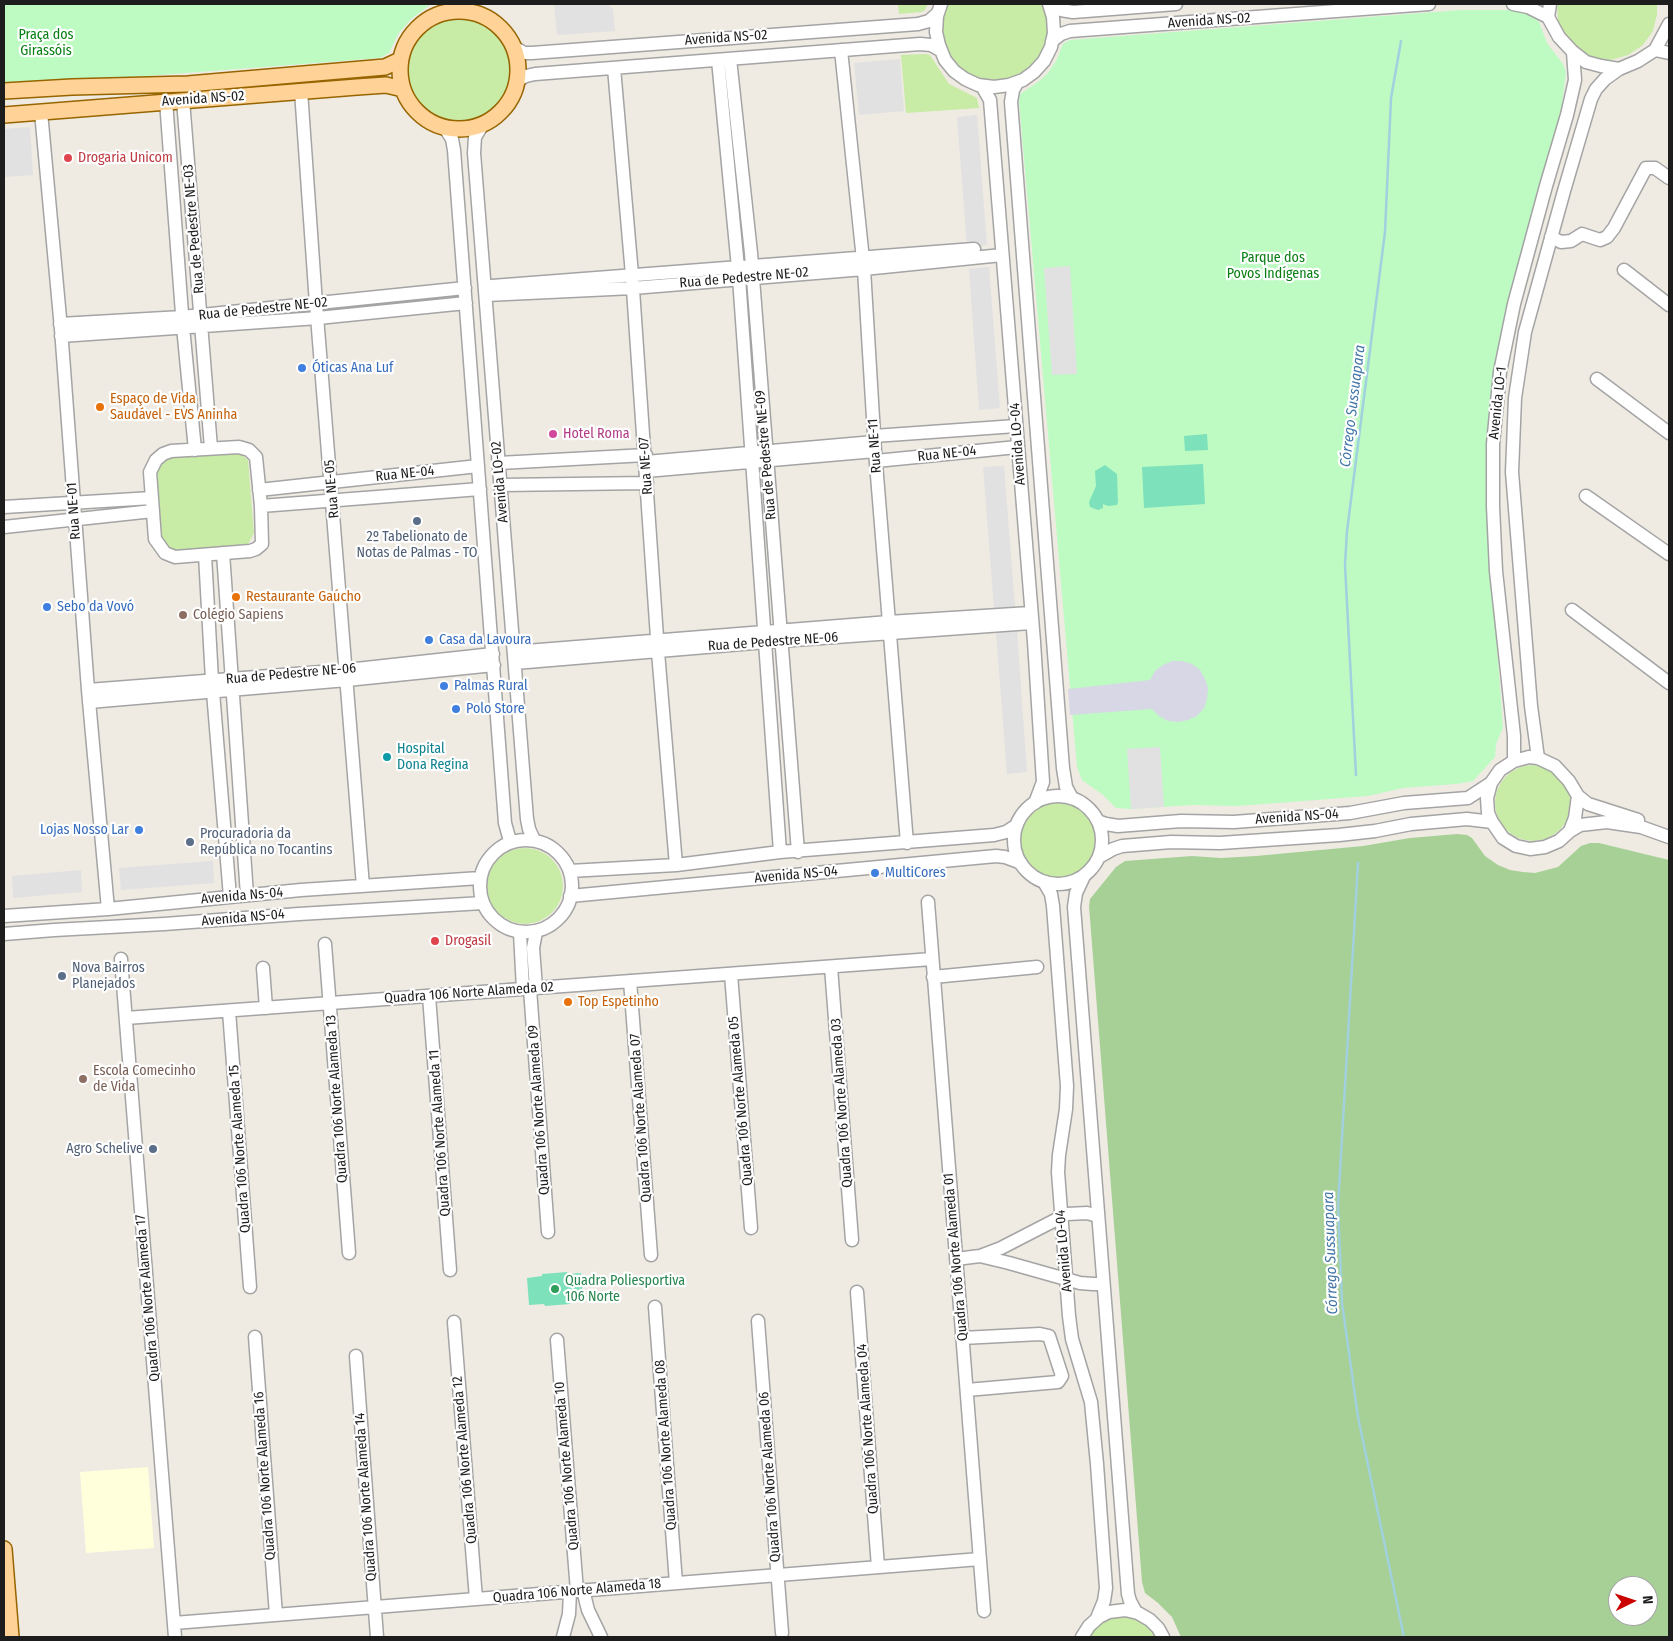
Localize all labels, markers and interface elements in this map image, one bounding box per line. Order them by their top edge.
street label: Avenida NS-02 [1167,10,1251,32]
park label: Praça dos Girassóis [18,27,74,59]
street label: Avenida NS-02 [684,27,768,49]
street label: Avenida NS-02 [161,88,245,110]
place label: Drogaria Unicom [78,150,173,166]
marker: Drogaria Unicom [62,152,74,164]
street label: Rua de Pedestre NE-03 [180,164,208,294]
park label: Parque dos Povos Indígenas [1227,250,1319,282]
street label: Rua de Pedestre NE-02 [679,264,809,292]
street label: Rua de Pedestre NE-02 [198,294,328,324]
water label: Córrego Sussuapara [1337,344,1369,468]
place label: Óticas Ana Luf [312,360,393,376]
marker: Óticas Ana Luf [296,362,308,374]
street label: Avenida LO-1 [1486,366,1510,440]
street label: Rua de Pedestre NE-09 [752,389,780,521]
place label: Espaço de Vida Saudável - EVS Aninha [110,391,237,424]
marker: Espaço de Vida Saudável - EVS Aninha [94,401,106,413]
street label: Avenida LO-04 [1007,402,1029,486]
street label: Rua NE-11 [865,418,885,474]
place label: Hotel Roma [563,426,630,442]
marker: Hotel Roma [547,428,559,440]
street label: Rua NE-07 [636,437,656,495]
street label: Avenida LO-02 [488,440,512,524]
street label: Rua NE-04 [917,443,977,465]
street label: Rua NE-05 [321,459,343,519]
street label: Rua NE-04 [375,463,435,485]
street label: Rua NE-01 [64,482,84,540]
marker: 2º Tabelionato de Notas de Palmas - TO [411,515,423,527]
place label: 2º Tabelionato de Notas de Palmas - TO [356,529,478,562]
place label: Restaurante Gaúcho [246,589,361,605]
marker: Restaurante Gaúcho [230,591,242,603]
place label: Sebo da Vovó [57,599,134,615]
marker: Sebo da Vovó [41,601,53,613]
place label: Colégio Sapiens [193,607,284,623]
marker: Colégio Sapiens [177,609,189,621]
street label: Rua de Pedestre NE-06 [707,629,839,655]
place label: Casa da Lavoura [439,632,531,648]
marker: Casa da Lavoura [423,634,435,646]
street label: Rua de Pedestre NE-06 [225,660,357,688]
place label: Palmas Rural [454,678,528,694]
marker: Palmas Rural [438,680,450,692]
place label: Polo Store [466,701,525,717]
marker: Polo Store [450,703,462,715]
place label: Hospital Dona Regina [397,741,469,774]
marker: Hospital Dona Regina [381,751,393,763]
street label: Avenida NS-04 [1255,806,1339,828]
place label: Lojas Nosso Lar [40,822,129,838]
marker: Lojas Nosso Lar [133,824,145,836]
place label: Procuradoria da República no Tocantins [200,826,332,859]
marker: Procuradoria da República no Tocantins [184,836,196,848]
street label: Avenida NS-04 [754,863,838,887]
place label: MultiCores [885,865,946,881]
marker: MultiCores [869,867,881,879]
street label: Avenida Ns-04 [200,884,284,908]
street label: Avenida NS-04 [201,906,285,930]
place label: Drogasil [445,933,491,949]
marker: Drogasil [429,935,441,947]
place label: Nova Bairros Planejados [72,960,145,992]
marker: Nova Bairros Planejados [56,970,68,982]
street label: Quadra 106 Norte Alameda 02 [384,979,554,1007]
place label: Top Espetinho [578,994,659,1010]
marker: Top Espetinho [562,996,574,1008]
street label: Quadra 106 Norte Alameda 13 [323,1014,351,1184]
street label: Quadra 106 Norte Alameda 05 [725,1015,757,1187]
street label: Quadra 106 Norte Alameda 03 [828,1018,856,1188]
street label: Quadra 106 Norte Alameda 09 [525,1024,553,1196]
street label: Quadra 106 Norte Alameda 07 [627,1033,655,1203]
street label: Quadra 106 Norte Alameda 11 [426,1049,454,1217]
place label: Escola Comecinho de Vida [93,1063,196,1096]
street label: Quadra 106 Norte Alameda 15 [226,1064,254,1234]
marker: Escola Comecinho de Vida [77,1073,89,1085]
place label: Agro Schelive [66,1141,143,1157]
marker: Agro Schelive [147,1143,159,1155]
street label: Quadra 106 Norte Alameda 01 [940,1172,972,1342]
water label: Córrego Sussuapara [1320,1191,1342,1315]
street label: Avenida LO-04 [1052,1209,1076,1293]
street label: Quadra 106 Norte Alameda 17 [132,1214,164,1382]
place label: Quadra Poliesportiva 106 Norte [565,1273,685,1305]
marker: Quadra Poliesportiva 106 Norte [549,1283,561,1295]
street label: Quadra 106 Norte Alameda 04 [854,1343,882,1515]
street label: Quadra 106 Norte Alameda 08 [652,1359,680,1531]
street label: Quadra 106 Norte Alameda 12 [449,1375,481,1545]
street label: Quadra 106 Norte Alameda 10 [551,1381,583,1551]
street label: Quadra 106 Norte Alameda 16 [251,1391,279,1561]
street label: Quadra 106 Norte Alameda 06 [756,1391,784,1563]
street label: Quadra 106 Norte Alameda 14 [352,1412,380,1582]
street label: Quadra 106 Norte Alameda 18 [492,1575,662,1607]
north arrow [1608,1576,1658,1626]
text: N [1639,1595,1656,1605]

